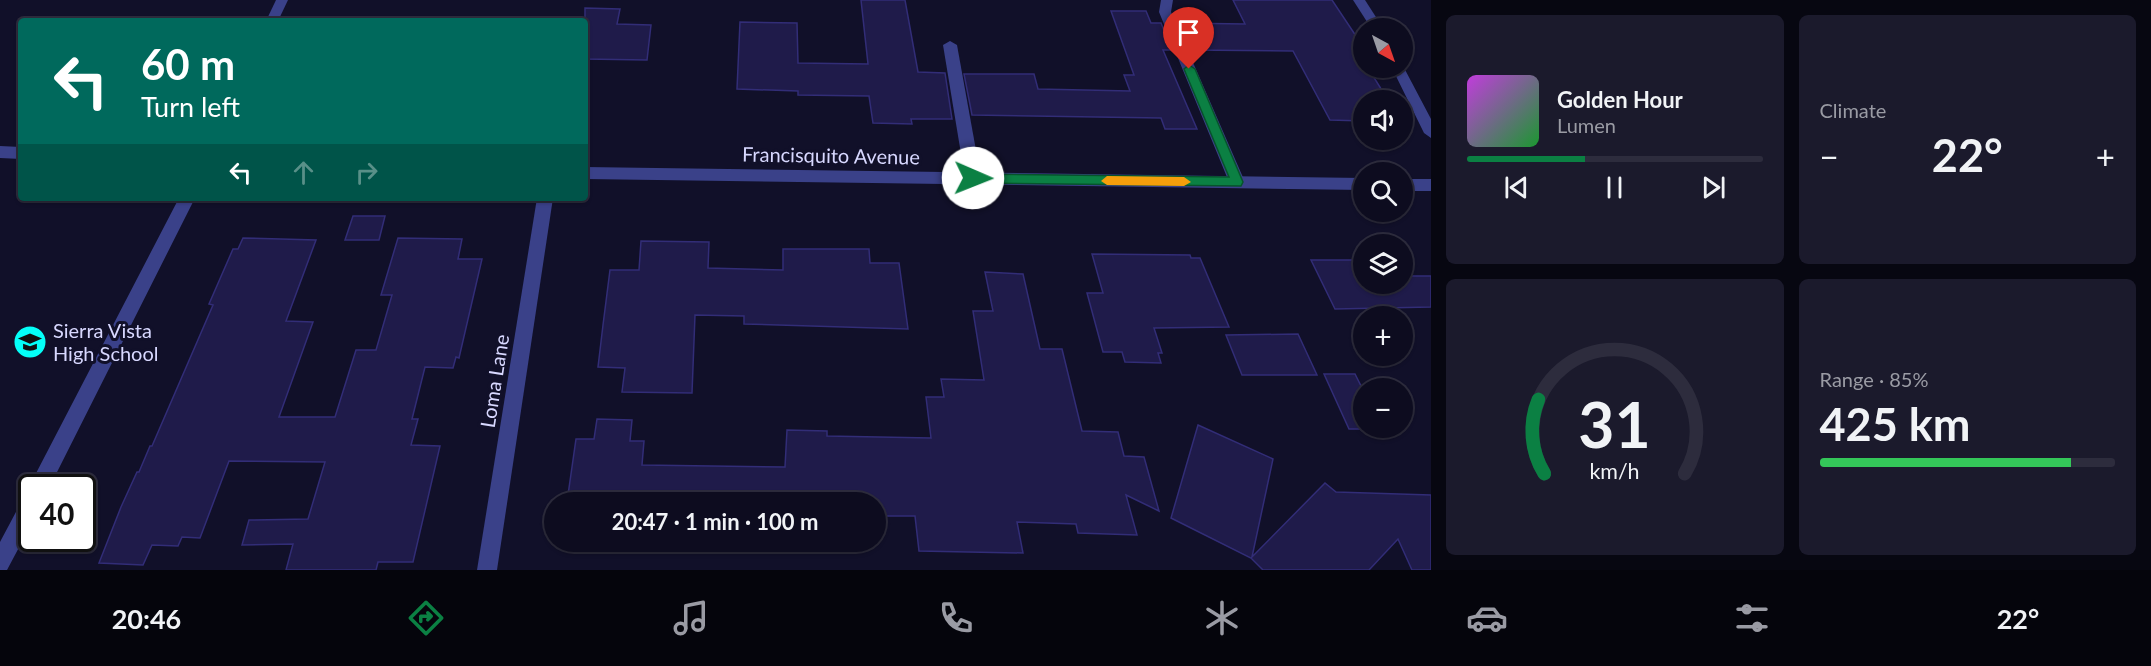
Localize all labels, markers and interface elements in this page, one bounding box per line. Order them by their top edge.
pin [1163,7,1214,69]
icon: arrive [1172,16,1205,49]
north arrow [1353,18,1413,78]
map controls [1353,18,1413,438]
text: 60 m [141,39,235,89]
icon: left [42,42,120,120]
text: Golden Hour [1557,86,1683,113]
text: Turn left [141,90,240,123]
button: sound [1353,90,1413,150]
text: Climate [1820,98,1886,122]
text: Lumen [1557,113,1616,137]
text: 22° [1932,128,2003,182]
text: − [1820,136,1839,176]
text: + [2096,136,2115,176]
street label: Francisquito Avenue [742,141,920,169]
position arrow [941,146,1005,210]
icon: left [224,156,257,189]
icon: ahead [287,156,320,189]
icon: right [350,156,383,189]
button: search [1353,162,1413,222]
icon: previous [1500,171,1533,204]
icon: pause [1598,171,1631,204]
icon: next [1697,171,1730,204]
button: layers [1353,234,1413,294]
button: + [1353,306,1413,366]
place label: Sierra Vista High School [53,318,159,365]
school or university icon: Sierra Vista High School [12,324,48,360]
street label: Loma Lane [475,333,513,429]
text: Range · 85% [1820,367,1928,391]
button: − [1353,378,1413,438]
text: 31 [1579,386,1651,461]
text: 425 km [1820,397,1970,451]
text: km/h [1590,458,1640,484]
speed limit sign: 40 [18,474,96,552]
text: 20:47 · 1 min · 100 m [612,508,818,535]
icon: directions [405,597,447,639]
icon: music [670,597,712,639]
icon: phone [935,597,977,639]
icon: climate [1201,597,1243,639]
icon: car [1466,597,1508,639]
icon: filters [1731,597,1773,639]
text: 20:46 [112,602,181,635]
text: 22° [1997,602,2039,635]

